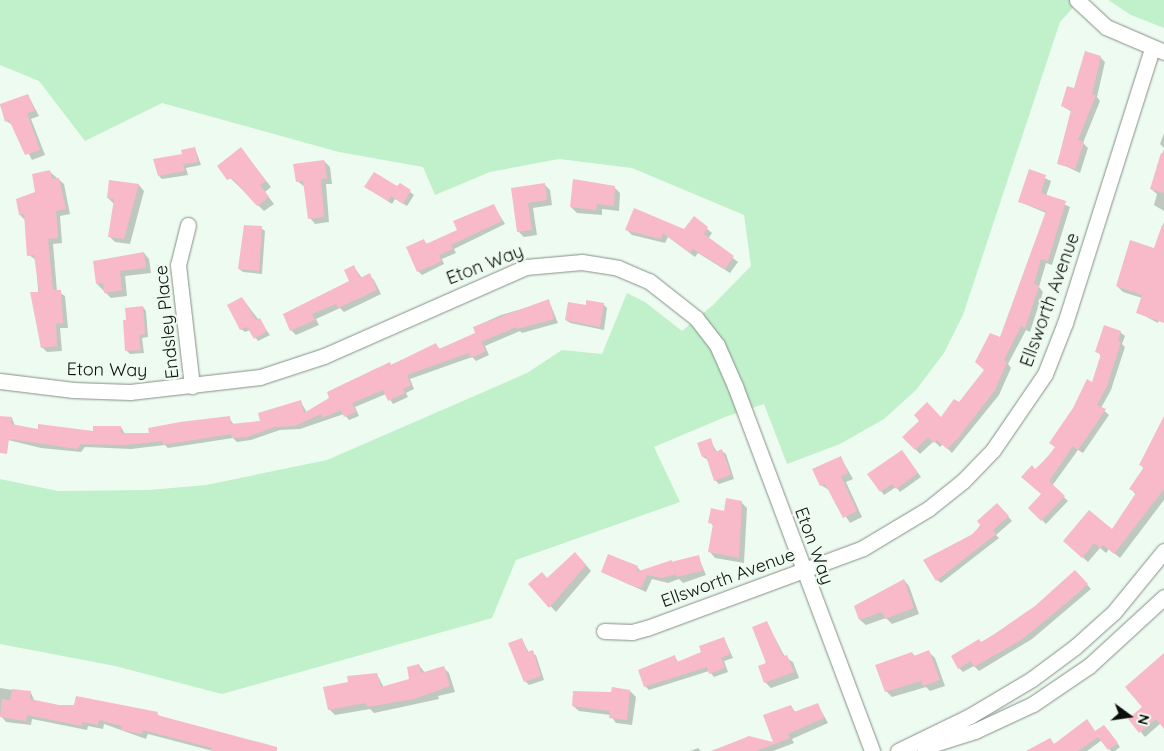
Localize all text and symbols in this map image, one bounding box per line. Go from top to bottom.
street label: Ellsworth Avenue [1016,230,1084,370]
street label: Eton Way [443,240,527,290]
street label: Endsley Place [150,264,184,380]
street label: Eton Way [66,358,148,382]
street label: Eton Way [790,504,838,588]
street label: Ellsworth Avenue [658,544,798,612]
north arrow [1104,691,1154,741]
text: N [1134,712,1154,727]

